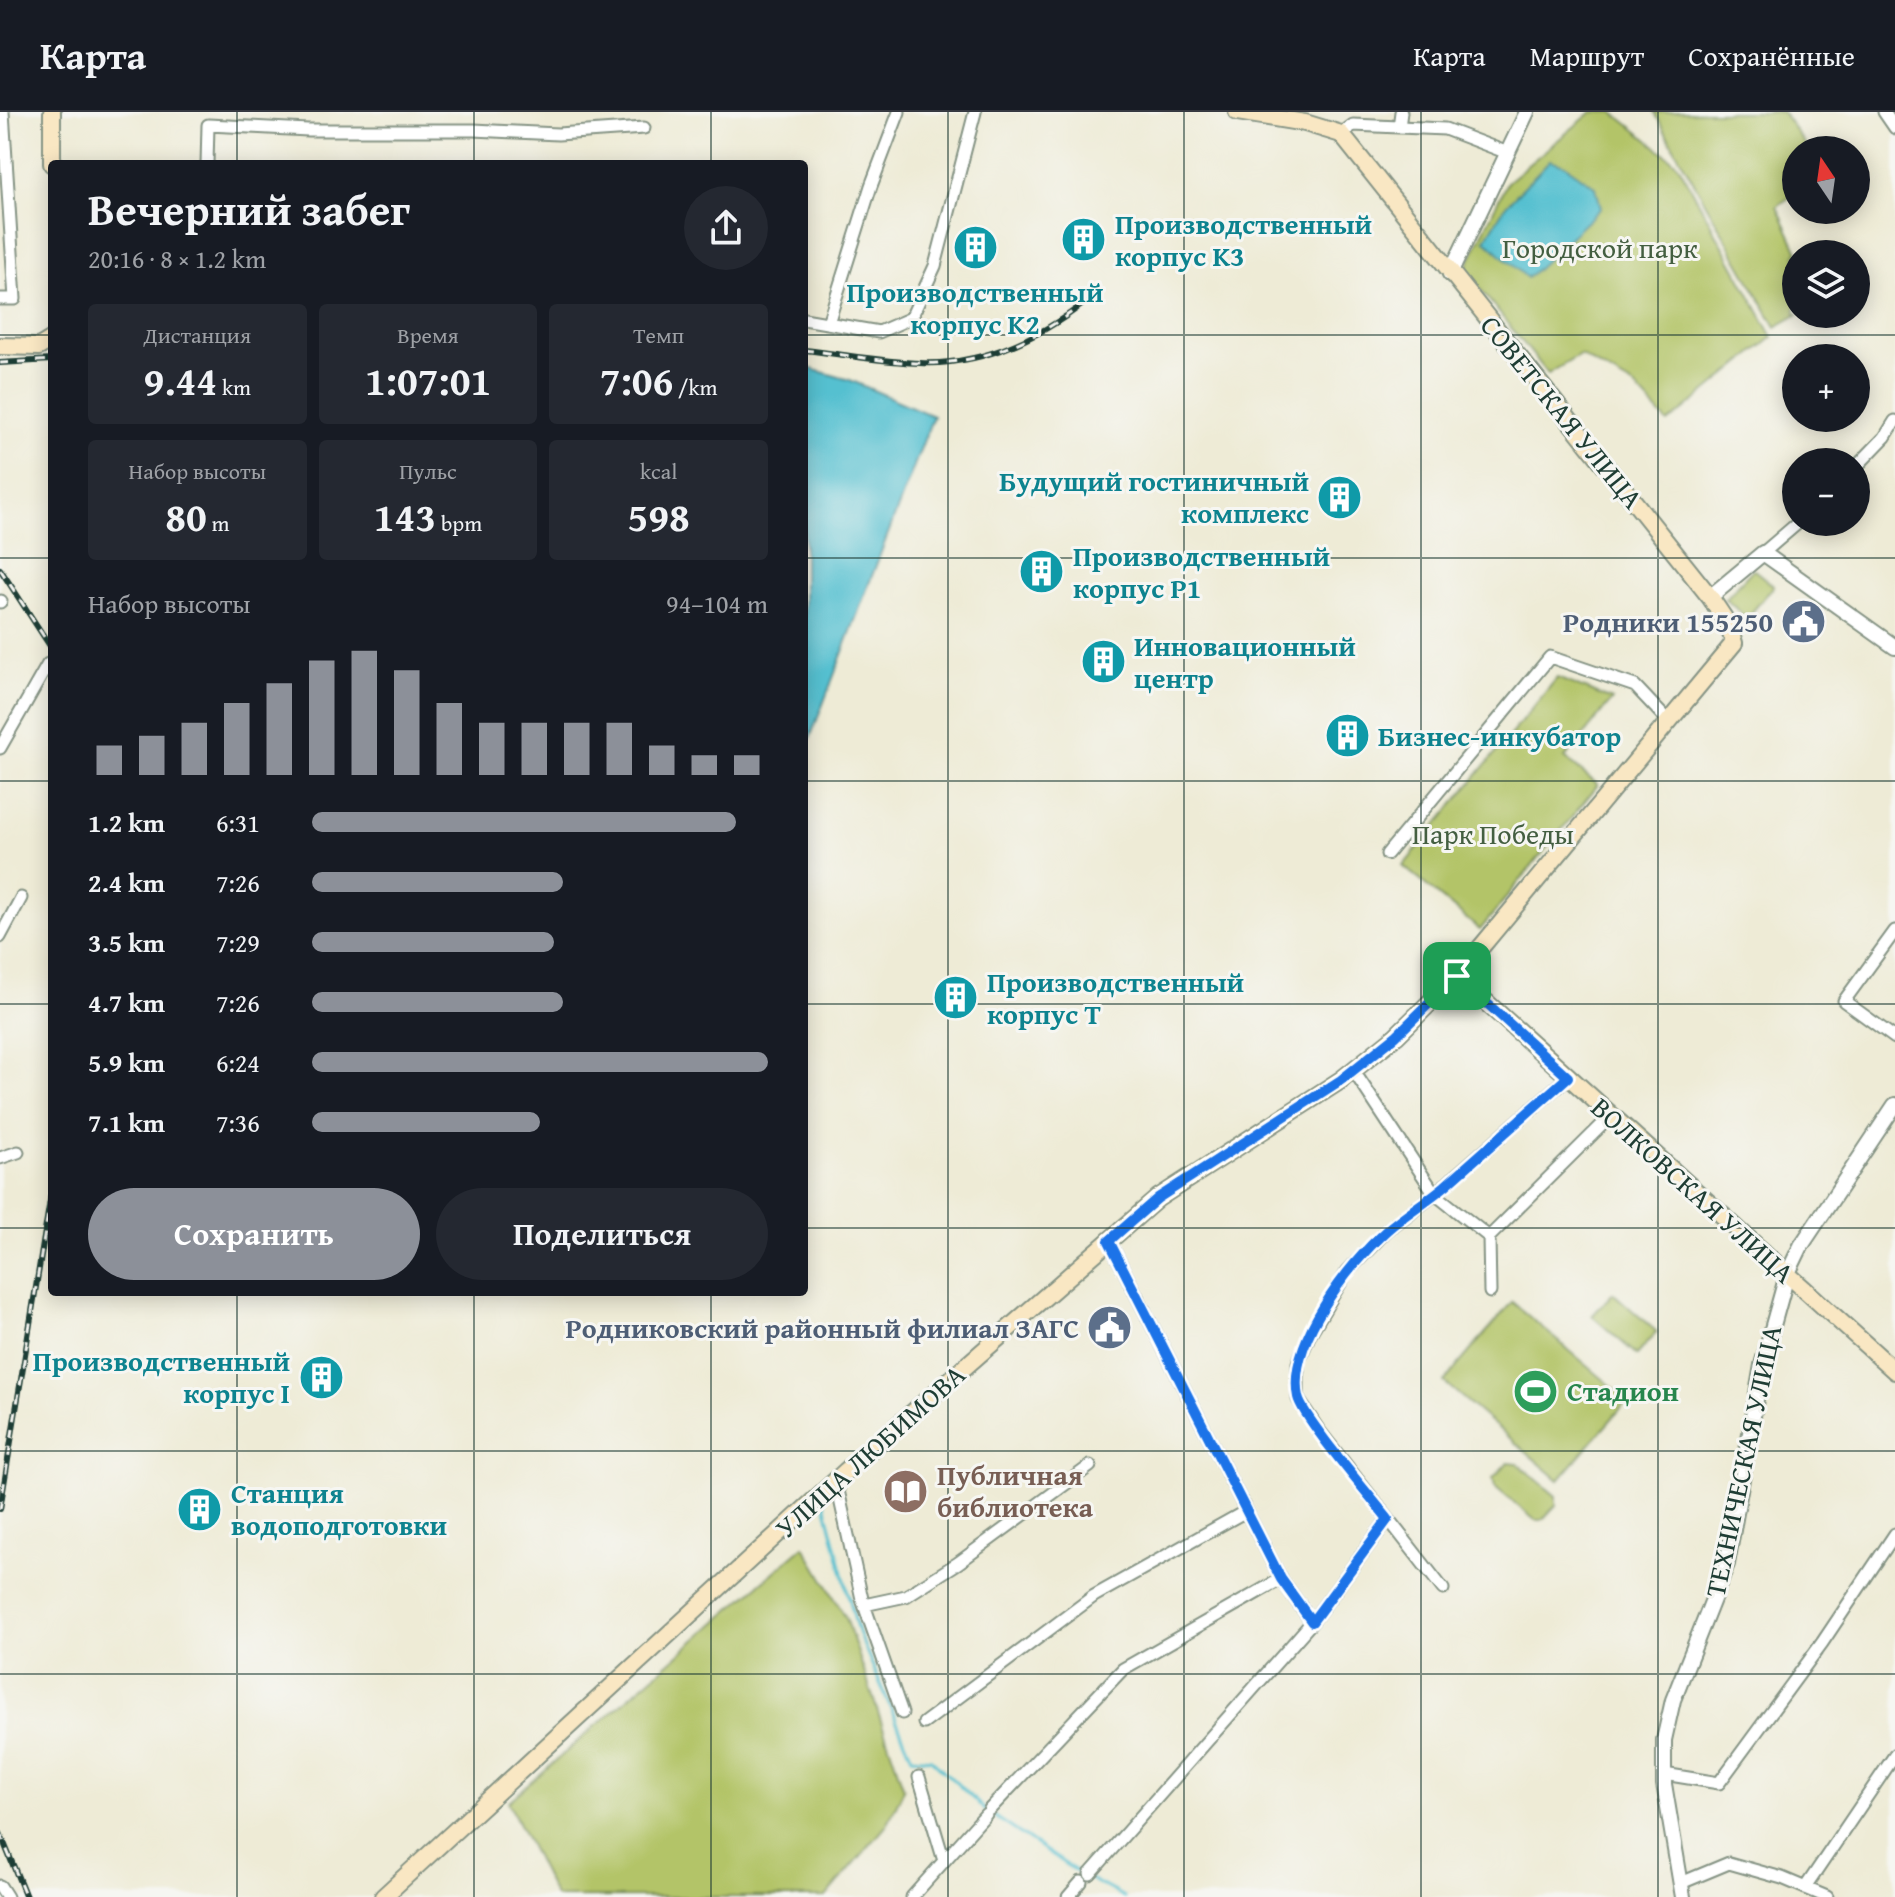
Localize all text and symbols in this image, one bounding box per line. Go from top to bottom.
text: Карта [40,27,146,83]
text: Карта [1413,35,1486,76]
text: Маршрут [1530,35,1644,76]
text: Сохранённые [1688,35,1855,76]
north arrow [1782,136,1870,224]
map controls [1782,136,1870,536]
text: Вечерний забег [88,177,410,241]
button: share [684,186,768,270]
place label: Производственный корпус K3 [1115,203,1372,276]
building icon: Производственный корпус K3 [1060,216,1108,264]
building icon: Производственный корпус K2 [951,224,999,272]
park label: Городской парк [1502,227,1698,268]
text: 20:16 · 8 × 1.2 km [88,239,266,278]
button: layers [1782,240,1870,328]
place label: Производственный корпус K2 [846,271,1104,344]
street label: СОВЕТСКАЯ УЛИЦА [1471,306,1653,517]
text: Дистанция [144,319,251,351]
text: Время [397,319,459,351]
text: Темп [633,319,684,351]
button: + [1782,344,1870,432]
text: 9.44 [144,351,217,410]
text: 1:07:01 [365,351,491,410]
text: 7:06 [600,351,673,410]
text: km [217,371,251,403]
text: /km [673,371,718,403]
button: − [1782,448,1870,536]
text: Набор высоты [129,455,266,487]
text: Пульс [399,455,457,487]
text: kcal [640,455,677,487]
place label: Будущий гостиничный комплекс [999,460,1309,533]
building icon: Будущий гостиничный комплекс [1316,473,1364,521]
text: 80 [165,487,207,546]
text: 143 [374,487,436,546]
text: 598 [628,487,690,546]
text: m [207,507,229,539]
text: bpm [436,507,482,539]
place label: Производственный корпус P1 [1073,535,1330,608]
building icon: Производственный корпус P1 [1018,548,1066,596]
text: Набор высоты [88,584,250,623]
text: 94–104 m [666,584,768,623]
public building icon: Родники 155250 [1780,598,1828,646]
place label: Родники 155250 [1563,601,1773,642]
place label: Инновационный центр [1134,625,1356,698]
building icon: Инновационный центр [1079,638,1127,686]
building icon: Бизнес-инкубатор [1323,712,1371,760]
place label: Бизнес-инкубатор [1378,715,1621,756]
text: 1.2 km [88,803,165,842]
text: 6:31 [216,803,260,842]
park label: Парк Победы [1412,813,1574,854]
text: 2.4 km [88,863,165,902]
text: 7:26 [216,863,260,902]
text: 3.5 km [88,923,165,962]
text: 7:29 [216,923,260,962]
pin [1423,942,1491,1010]
icon: arrive [1435,954,1479,998]
place label: Производственный корпус T [987,961,1244,1034]
building icon: Производственный корпус T [932,974,980,1022]
text: 4.7 km [88,983,165,1022]
text: 7:26 [216,983,260,1022]
text: 5.9 km [88,1043,165,1082]
text: 6:24 [216,1043,260,1082]
street label: ВОЛКОВСКАЯ УЛИЦА [1582,1087,1804,1292]
text: 7.1 km [88,1103,165,1142]
text: 7:36 [216,1103,260,1142]
button: Сохранить [88,1188,420,1280]
button: Поделиться [436,1188,768,1280]
public building icon: Родниковский районный филиал ЗАГС [1086,1304,1134,1352]
place label: Родниковский районный филиал ЗАГС [565,1307,1079,1348]
street label: ТЕХНИЧЕСКАЯ УЛИЦА [1694,1321,1791,1600]
place label: Производственный корпус I [33,1340,290,1413]
building icon: Производственный корпус I [297,1353,345,1401]
street label: УЛИЦА ЛЮБИМОВА [766,1354,974,1547]
sports icon: Стадион [1512,1367,1560,1415]
place label: Стадион [1567,1370,1679,1411]
place label: Публичная библиотека [937,1454,1094,1527]
library icon: Публичная библиотека [882,1467,930,1515]
place label: Станция водоподготовки [231,1472,447,1545]
building icon: Станция водоподготовки [176,1485,224,1533]

